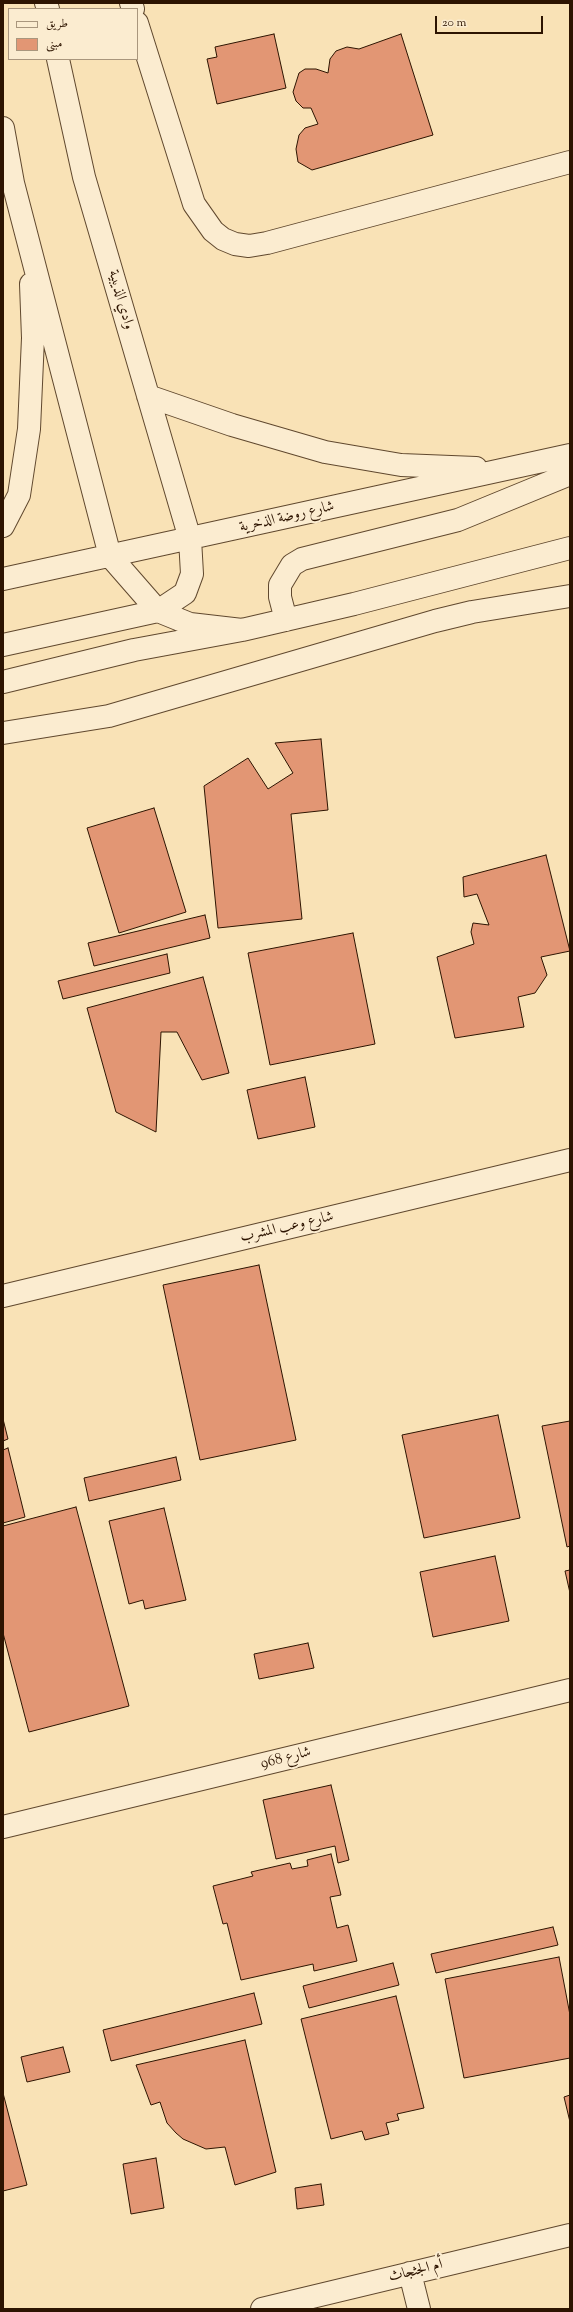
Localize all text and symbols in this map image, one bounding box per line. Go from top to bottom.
legend [8,8,138,60]
scale bar [437,8,545,34]
text: 20 m [442,14,466,32]
text: طريق [46,15,68,33]
text: مبنى [46,35,62,53]
street label: وادي الذيبية [103,268,137,332]
street label: شارع روضة الذخرية [238,498,336,538]
street label: شارع وعب المشرب [239,1209,335,1247]
street label: شارع 968 [259,1744,313,1774]
street label: أم الجثجاث [387,2257,445,2287]

